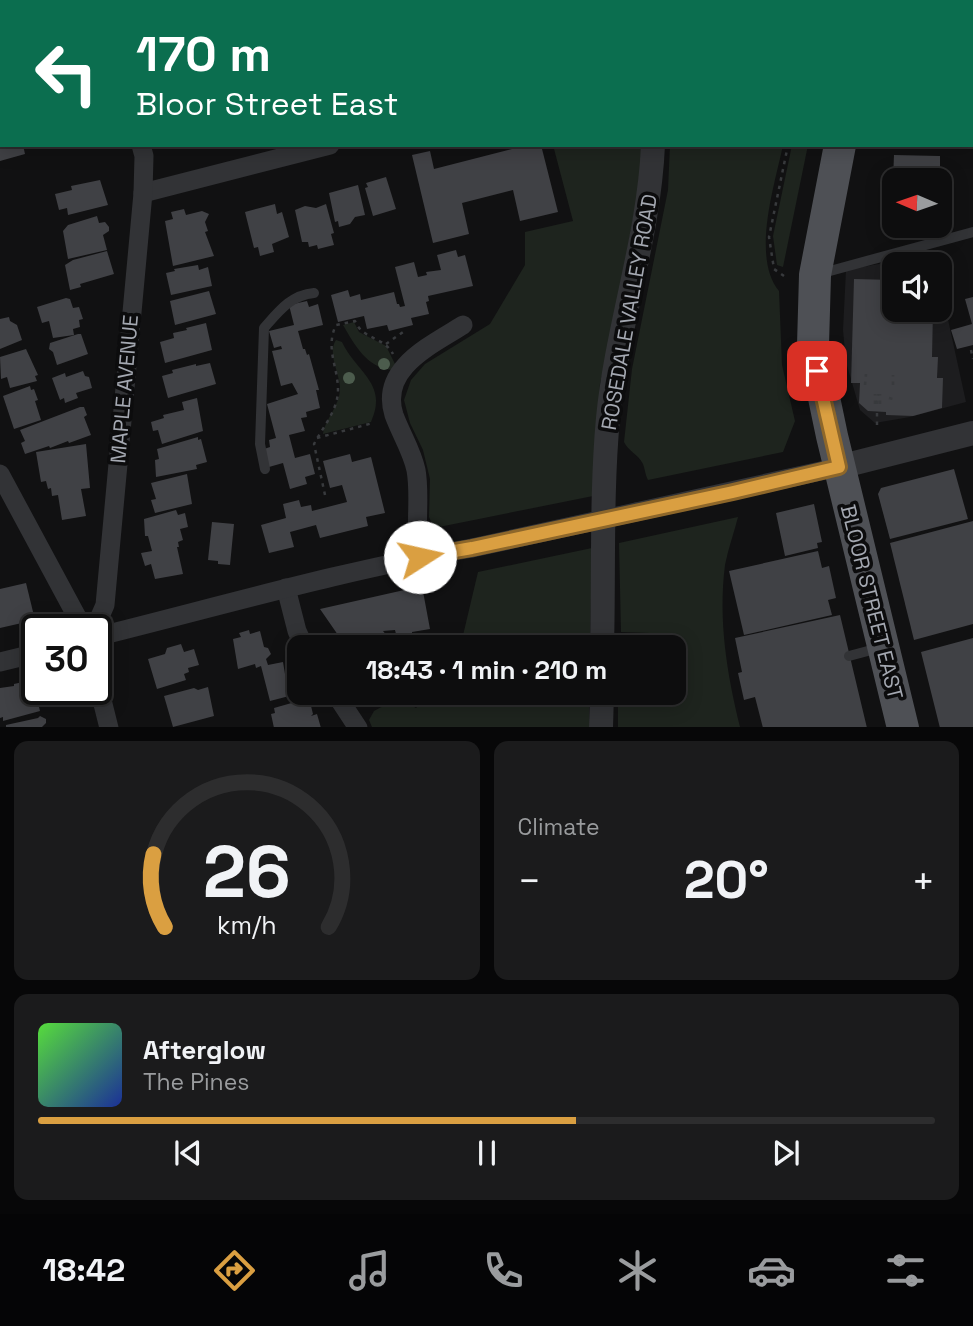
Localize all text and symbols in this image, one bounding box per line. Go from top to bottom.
text: 170 m [136,23,271,85]
icon: left [21,28,112,119]
text: Bloor Street East [136,84,398,124]
north arrow [882,168,952,238]
map controls [882,168,952,322]
street label: ROSEDALE VALLEY ROAD [595,192,663,432]
button: sound [882,252,952,322]
street label: MAPLE AVENUE [104,314,144,464]
pin [787,341,847,401]
icon: arrive [798,352,836,390]
street label: BLOOR STREET EAST [835,502,909,702]
position arrow [383,520,457,594]
speed limit sign: 30 [21,614,112,705]
text: 18:43 · 1 min · 210 m [366,653,607,687]
text: Climate [518,812,600,842]
text: 26 [203,825,291,918]
text: 20° [684,847,769,913]
text: − [518,857,541,905]
text: + [911,857,935,905]
text: km/h [217,908,277,940]
text: Afterglow [143,1033,266,1067]
text: The Pines [143,1067,249,1097]
icon: previous [169,1134,207,1172]
icon: pause [468,1134,506,1172]
icon: next [767,1134,805,1172]
icon: directions [210,1246,259,1295]
icon: music [345,1246,394,1295]
icon: phone [479,1246,528,1295]
icon: climate [613,1246,662,1295]
icon: car [747,1246,796,1295]
icon: filters [881,1246,930,1295]
text: 18:42 [43,1250,125,1290]

